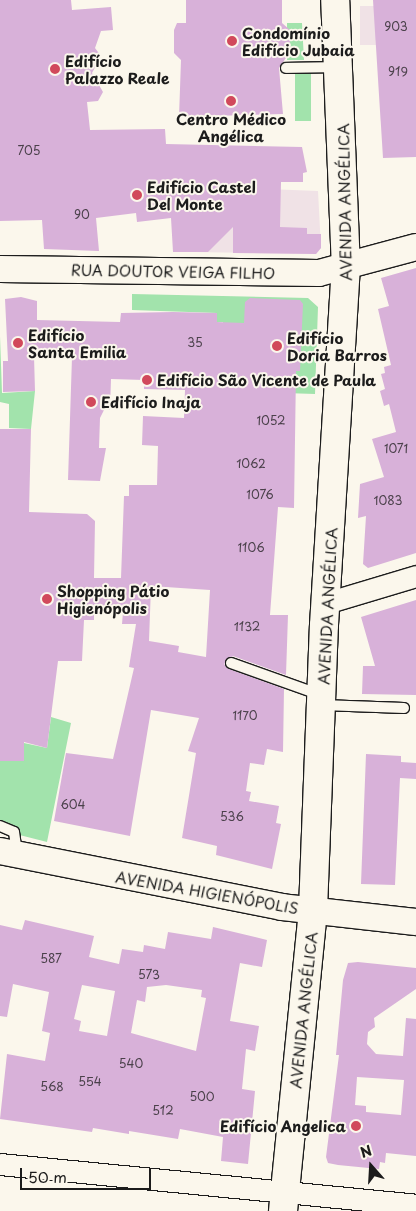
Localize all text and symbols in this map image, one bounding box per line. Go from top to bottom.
house number: 903 [384,20,408,34]
place label: Condomínio Edifício Jubaia [242,23,355,58]
marker: Condomínio Edifício Jubaia [226,35,238,47]
place label: Edifício Palazzo Reale [65,51,171,86]
marker: Edifício Palazzo Reale [49,63,61,75]
house number: 919 [388,65,408,79]
marker: Centro Médico Angélica [225,95,237,107]
place label: Centro Médico Angélica [176,109,286,144]
street label: AVENIDA ANGÉLICA [334,124,354,280]
house number: 705 [18,144,40,158]
place label: Edifício Castel Del Monte [147,177,256,212]
marker: Edifício Castel Del Monte [131,189,143,201]
house number: 90 [74,208,90,222]
street label: RUA DOUTOR VEIGA FILHO [69,260,277,282]
place label: Edifício Santa Emilia [28,325,126,360]
place label: Edifício Doria Barros [287,328,387,363]
house number: 35 [187,336,203,350]
marker: Edifício Santa Emilia [12,337,24,349]
marker: Edifício Doria Barros [271,340,283,352]
place label: Edifício São Vicente de Paula [157,371,377,389]
marker: Edifício São Vicente de Paula [141,374,153,386]
place label: Edifício Inaja [101,393,201,411]
marker: Edifício Inaja [85,396,97,408]
house number: 1052 [256,414,286,428]
house number: 1071 [384,442,408,456]
house number: 1062 [236,457,266,471]
house number: 1076 [246,488,274,502]
house number: 1083 [374,494,402,508]
street label: AVENIDA ANGÉLICA [314,528,340,684]
house number: 1106 [237,541,265,555]
place label: Shopping Pátio Higienópolis [57,581,170,616]
marker: Shopping Pátio Higienópolis [41,593,53,605]
house number: 1132 [234,620,260,634]
house number: 1170 [232,709,258,723]
house number: 604 [60,798,86,812]
house number: 536 [220,810,244,824]
street label: AVENIDA HIGIENÓPOLIS [114,867,300,917]
street label: AVENIDA ANGÉLICA [286,932,320,1088]
house number: 587 [40,952,62,966]
house number: 573 [138,968,160,982]
house number: 540 [119,1057,143,1071]
house number: 554 [78,1075,102,1089]
house number: 568 [40,1080,64,1094]
house number: 500 [189,1090,215,1104]
house number: 512 [152,1104,174,1118]
place label: Edifício Angelica [219,1117,346,1135]
marker: Edifício Angelica [350,1120,362,1132]
text: N [357,1140,375,1163]
north arrow [346,1141,396,1191]
scale bar [22,1158,154,1190]
text: 50 m [28,1165,67,1188]

